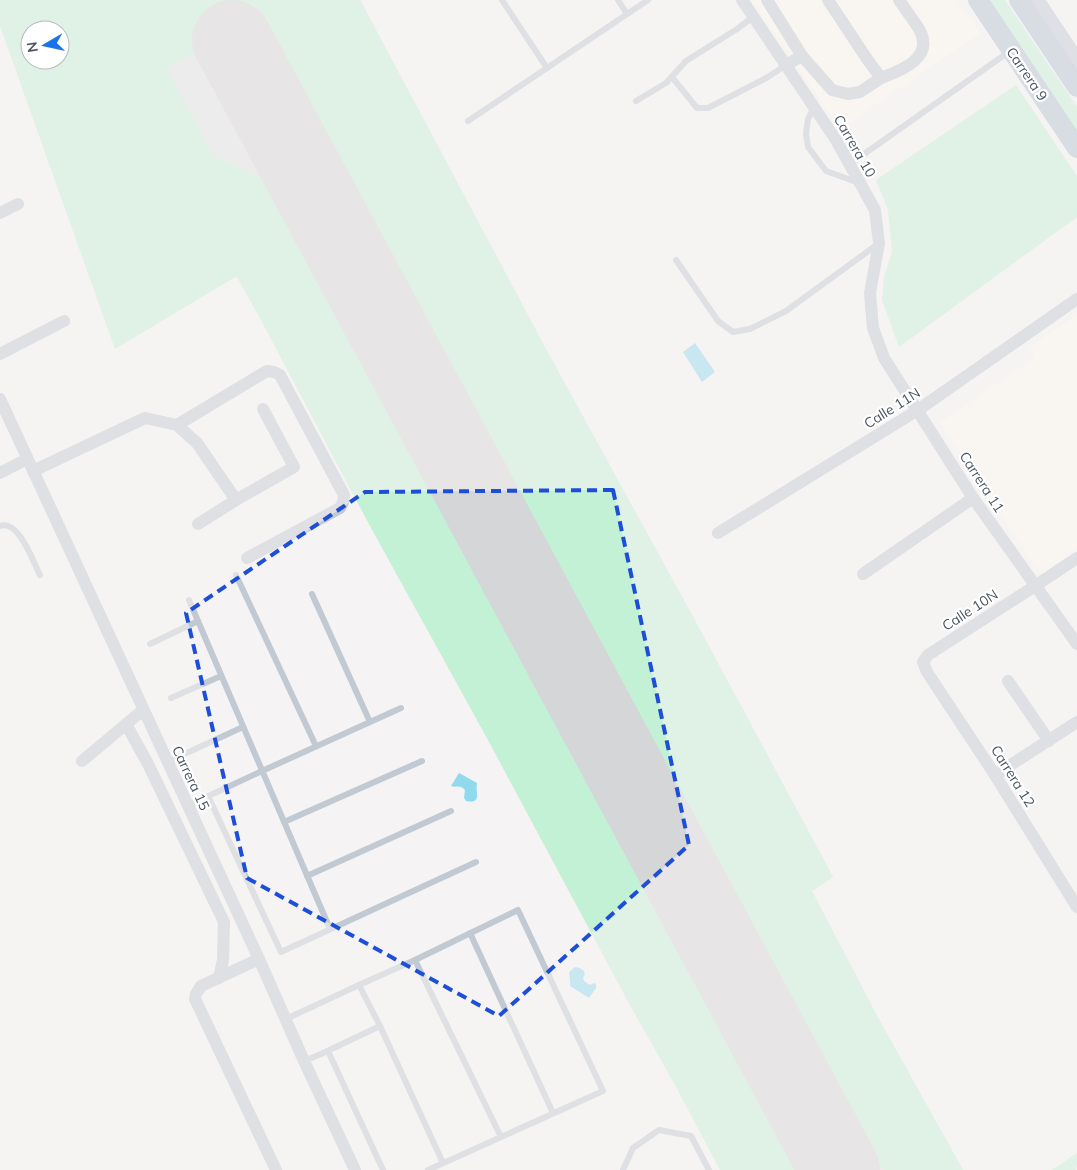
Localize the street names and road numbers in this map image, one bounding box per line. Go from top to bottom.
street label: Carrera 9 [1003,44,1051,104]
street label: Carrera 10 [830,111,880,181]
street label: Calle 11N [861,384,923,432]
street label: Carrera 11 [956,448,1008,516]
street label: Calle 10N [939,585,1001,635]
street label: Carrera 12 [987,742,1039,810]
street label: Carrera 15 [168,743,214,813]

